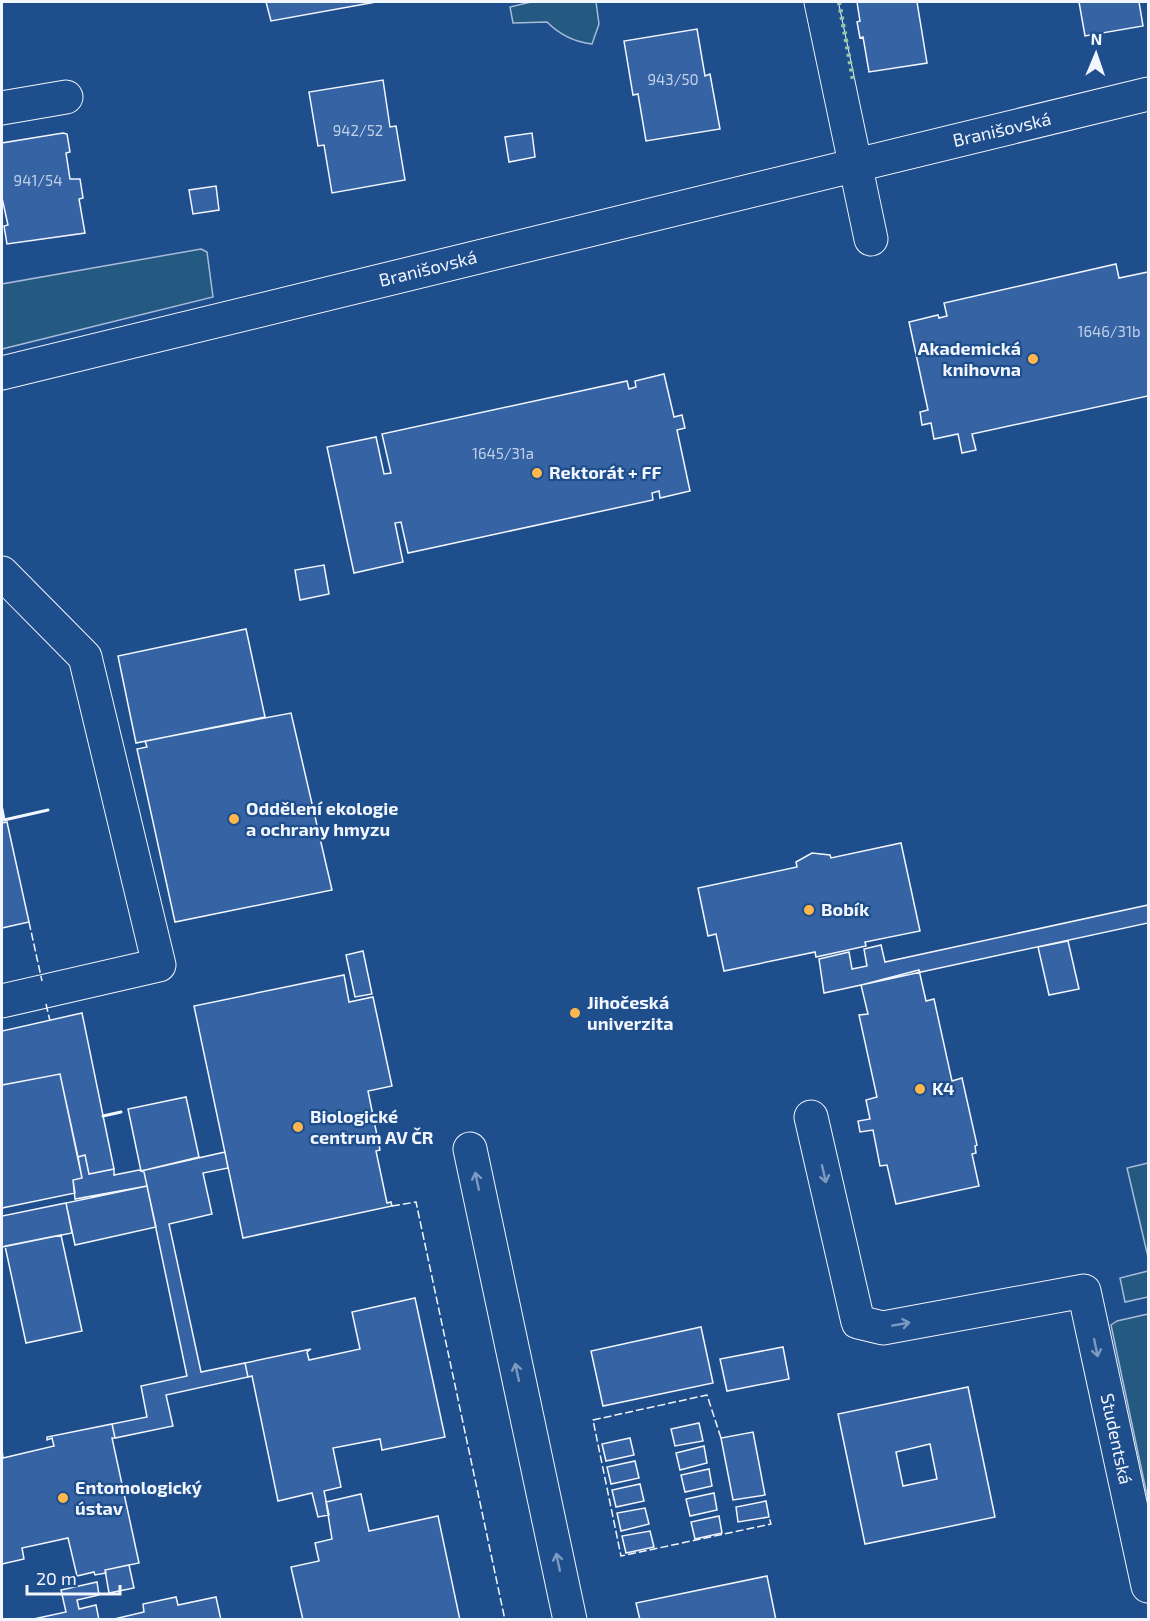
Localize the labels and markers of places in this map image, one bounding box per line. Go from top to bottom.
place label: Akademická knihovna [918,337,1021,380]
marker: Akademická knihovna [1026,352,1040,366]
place label: Rektorát + FF [549,461,662,483]
marker: Rektorát + FF [530,466,544,480]
place label: Oddělení ekologie a ochrany hmyzu [246,797,398,840]
marker: Oddělení ekologie a ochrany hmyzu [227,812,241,826]
place label: Bobík [821,898,869,920]
marker: Bobík [802,903,816,917]
place label: Jihočeská univerzita [587,991,673,1034]
marker: Jihočeská univerzita [568,1006,582,1020]
place label: K4 [932,1077,955,1099]
marker: K4 [913,1082,927,1096]
place label: Biologické centrum AV ČR [310,1105,434,1148]
marker: Biologické centrum AV ČR [291,1120,305,1134]
place label: Entomologický ústav [75,1476,203,1519]
marker: Entomologický ústav [56,1491,70,1505]

